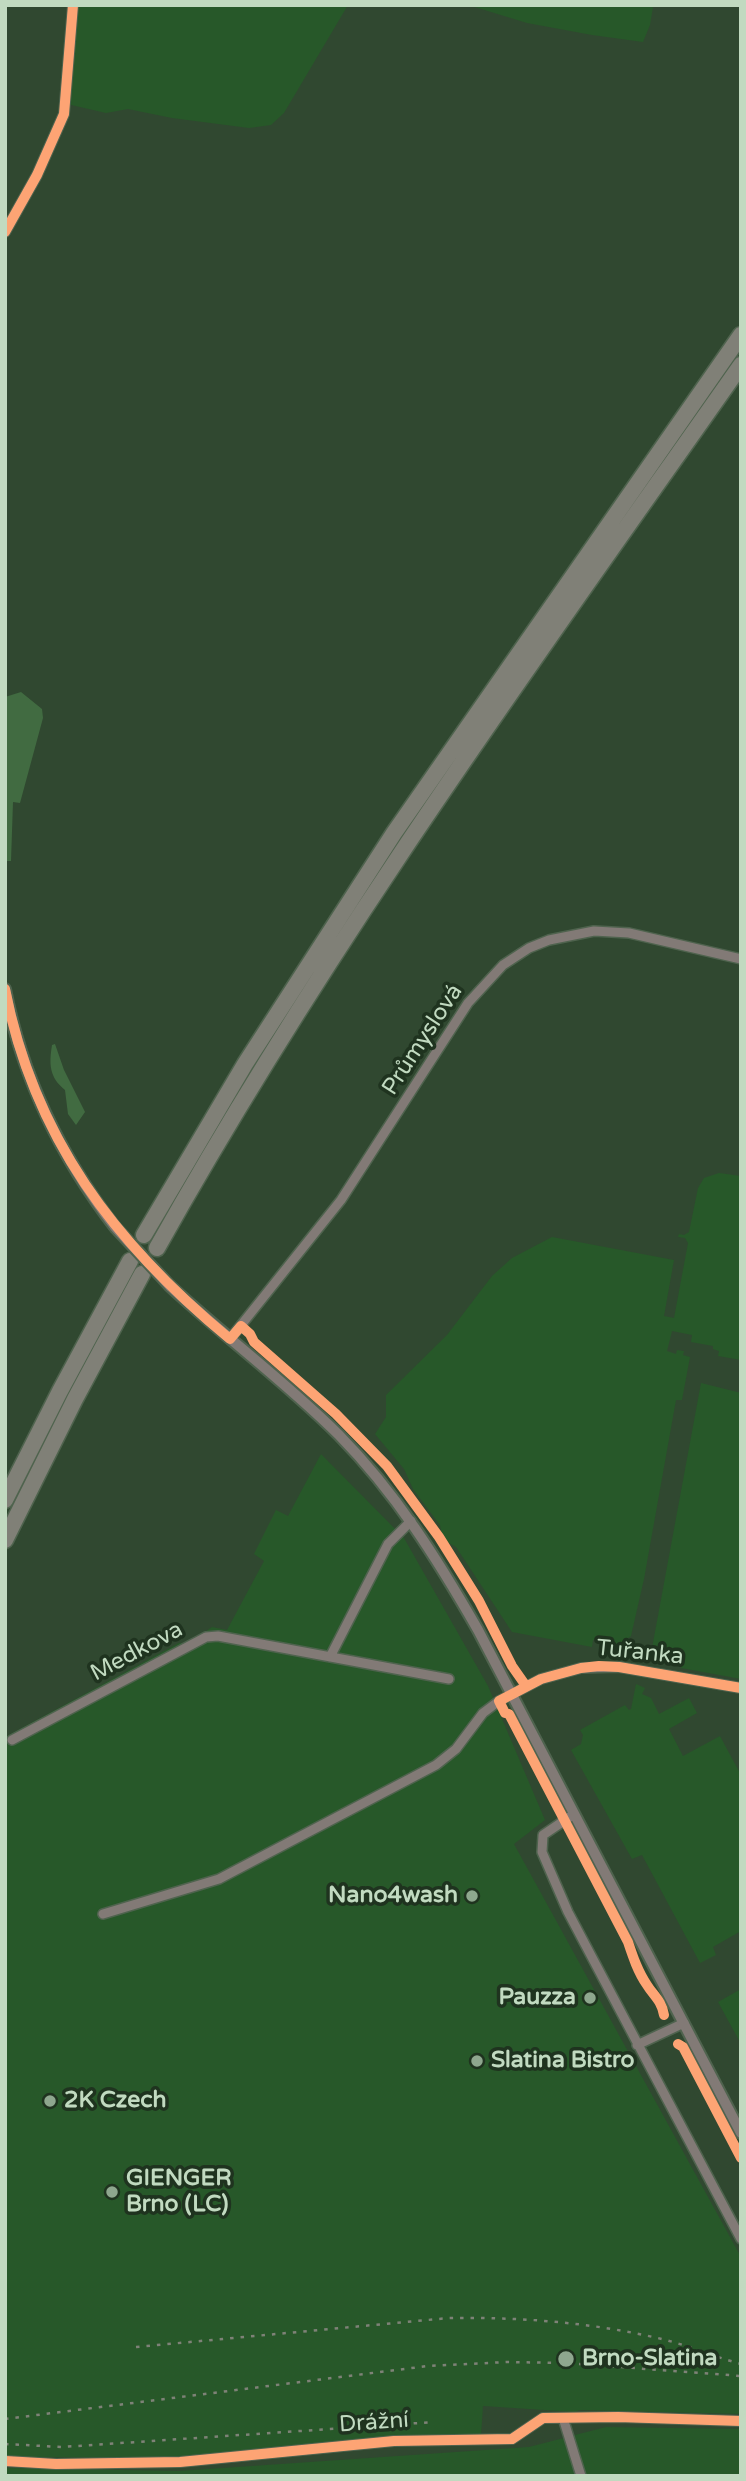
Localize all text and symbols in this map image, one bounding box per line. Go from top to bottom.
street label: Průmyslová [377,979,469,1101]
street label: Medkova [86,1616,188,1688]
street label: Tuřanka [595,1635,685,1671]
place label: Nano4wash [328,1882,458,1910]
marker: Nano4wash [464,1888,480,1904]
place label: Pauzza [498,1984,576,2012]
marker: Pauzza [582,1990,598,2006]
place label: Slatina Bistro [491,2047,634,2075]
marker: Slatina Bistro [469,2053,485,2069]
place label: 2K Czech [64,2087,167,2115]
marker: 2K Czech [42,2093,58,2109]
place label: GIENGER Brno (LC) [126,2165,232,2219]
marker: GIENGER Brno (LC) [104,2184,120,2200]
place label: Brno-Slatina [582,2345,717,2373]
marker: Brno-Slatina [556,2349,576,2369]
street label: Drážní [338,2407,410,2439]

